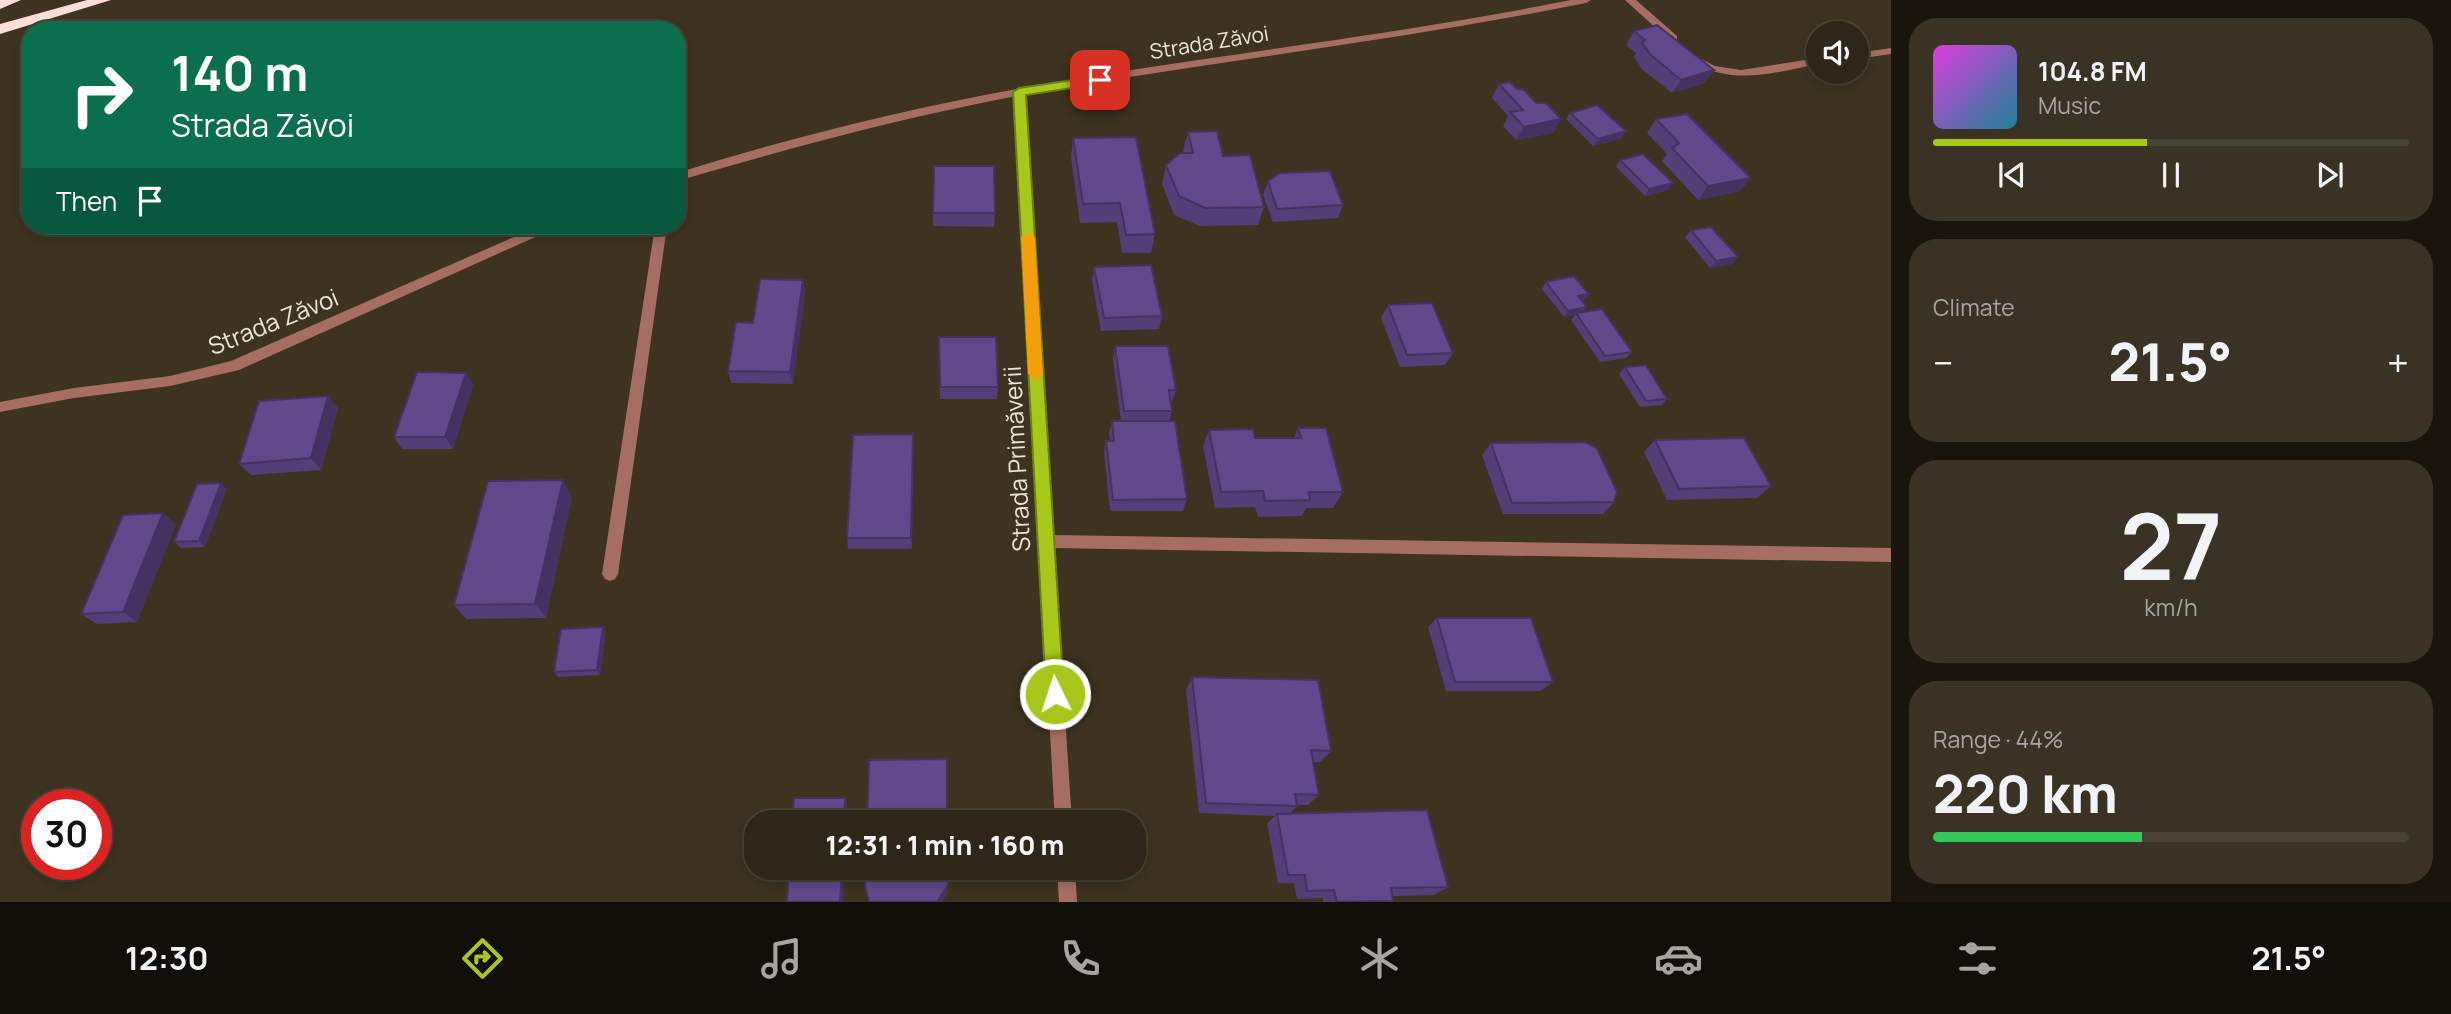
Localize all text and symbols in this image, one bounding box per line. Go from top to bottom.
street label: Strada Zăvoi [1147,19,1271,65]
map controls [1806,21,1869,84]
button: sound [1806,21,1869,84]
text: 140 m [171,39,308,106]
icon: right [56,49,147,140]
pin [1070,50,1130,110]
text: 104.8 FM [2038,53,2147,89]
icon: arrive [1081,61,1119,99]
text: Music [2038,89,2101,121]
text: Strada Zăvoi [171,103,354,147]
icon: previous [1993,156,2031,194]
icon: pause [2152,156,2190,194]
icon: next [2311,156,2349,194]
icon: arrive [131,182,169,220]
text: Then [56,183,117,219]
street label: Strada Zăvoi [203,280,343,362]
text: Climate [1933,291,2015,323]
text: 21.5° [2109,326,2232,397]
text: − [1933,336,1954,388]
text: + [2387,336,2409,388]
street label: Strada Primăverii [995,365,1037,553]
text: 27 [2120,483,2222,607]
text: km/h [2144,591,2198,623]
position arrow [1018,657,1092,731]
text: Range · 44% [1933,723,2064,755]
text: 220 km [1933,758,2118,829]
speed limit sign: 30 [21,789,112,880]
text: 12:31 · 1 min · 160 m [826,827,1064,863]
icon: directions [458,934,507,983]
icon: music [757,934,806,983]
icon: phone [1056,934,1105,983]
icon: climate [1355,934,1404,983]
icon: car [1654,934,1703,983]
icon: filters [1953,934,2002,983]
text: 12:30 [125,936,209,980]
text: 21.5° [2251,936,2326,980]

